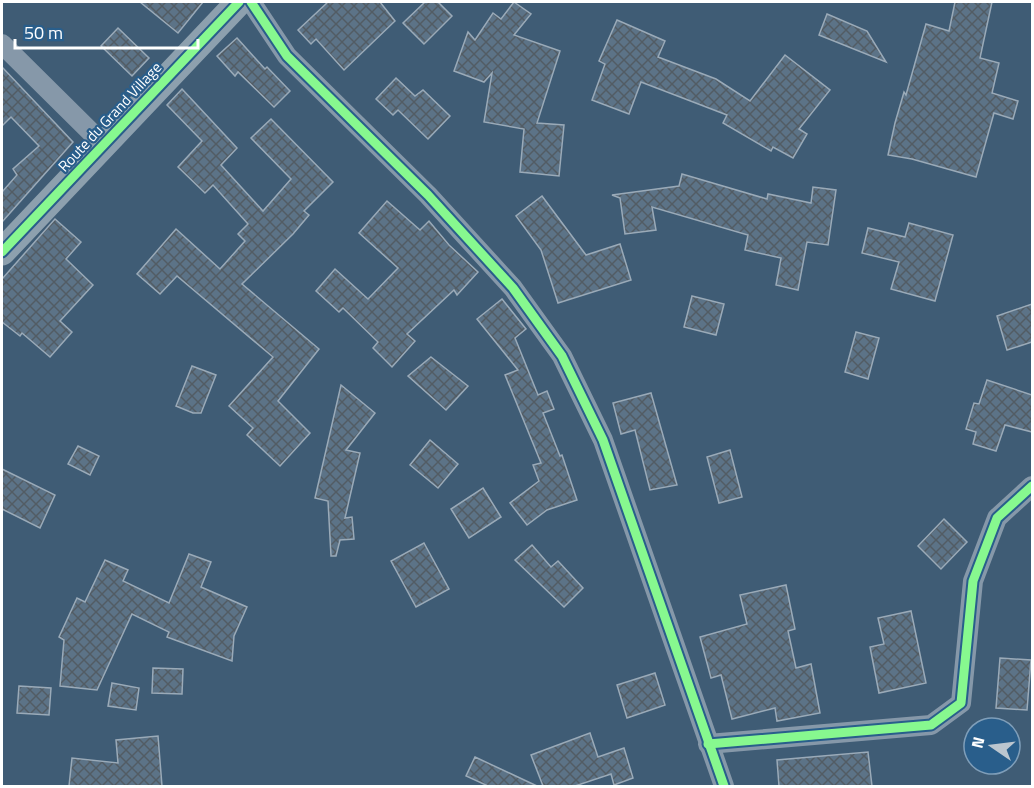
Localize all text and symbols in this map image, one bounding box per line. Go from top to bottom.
scale bar [15,12,198,50]
text: 50 m [24,19,63,46]
street label: Route du Grand Village [52,56,167,177]
north arrow [962,716,1022,776]
text: N [964,734,990,751]

